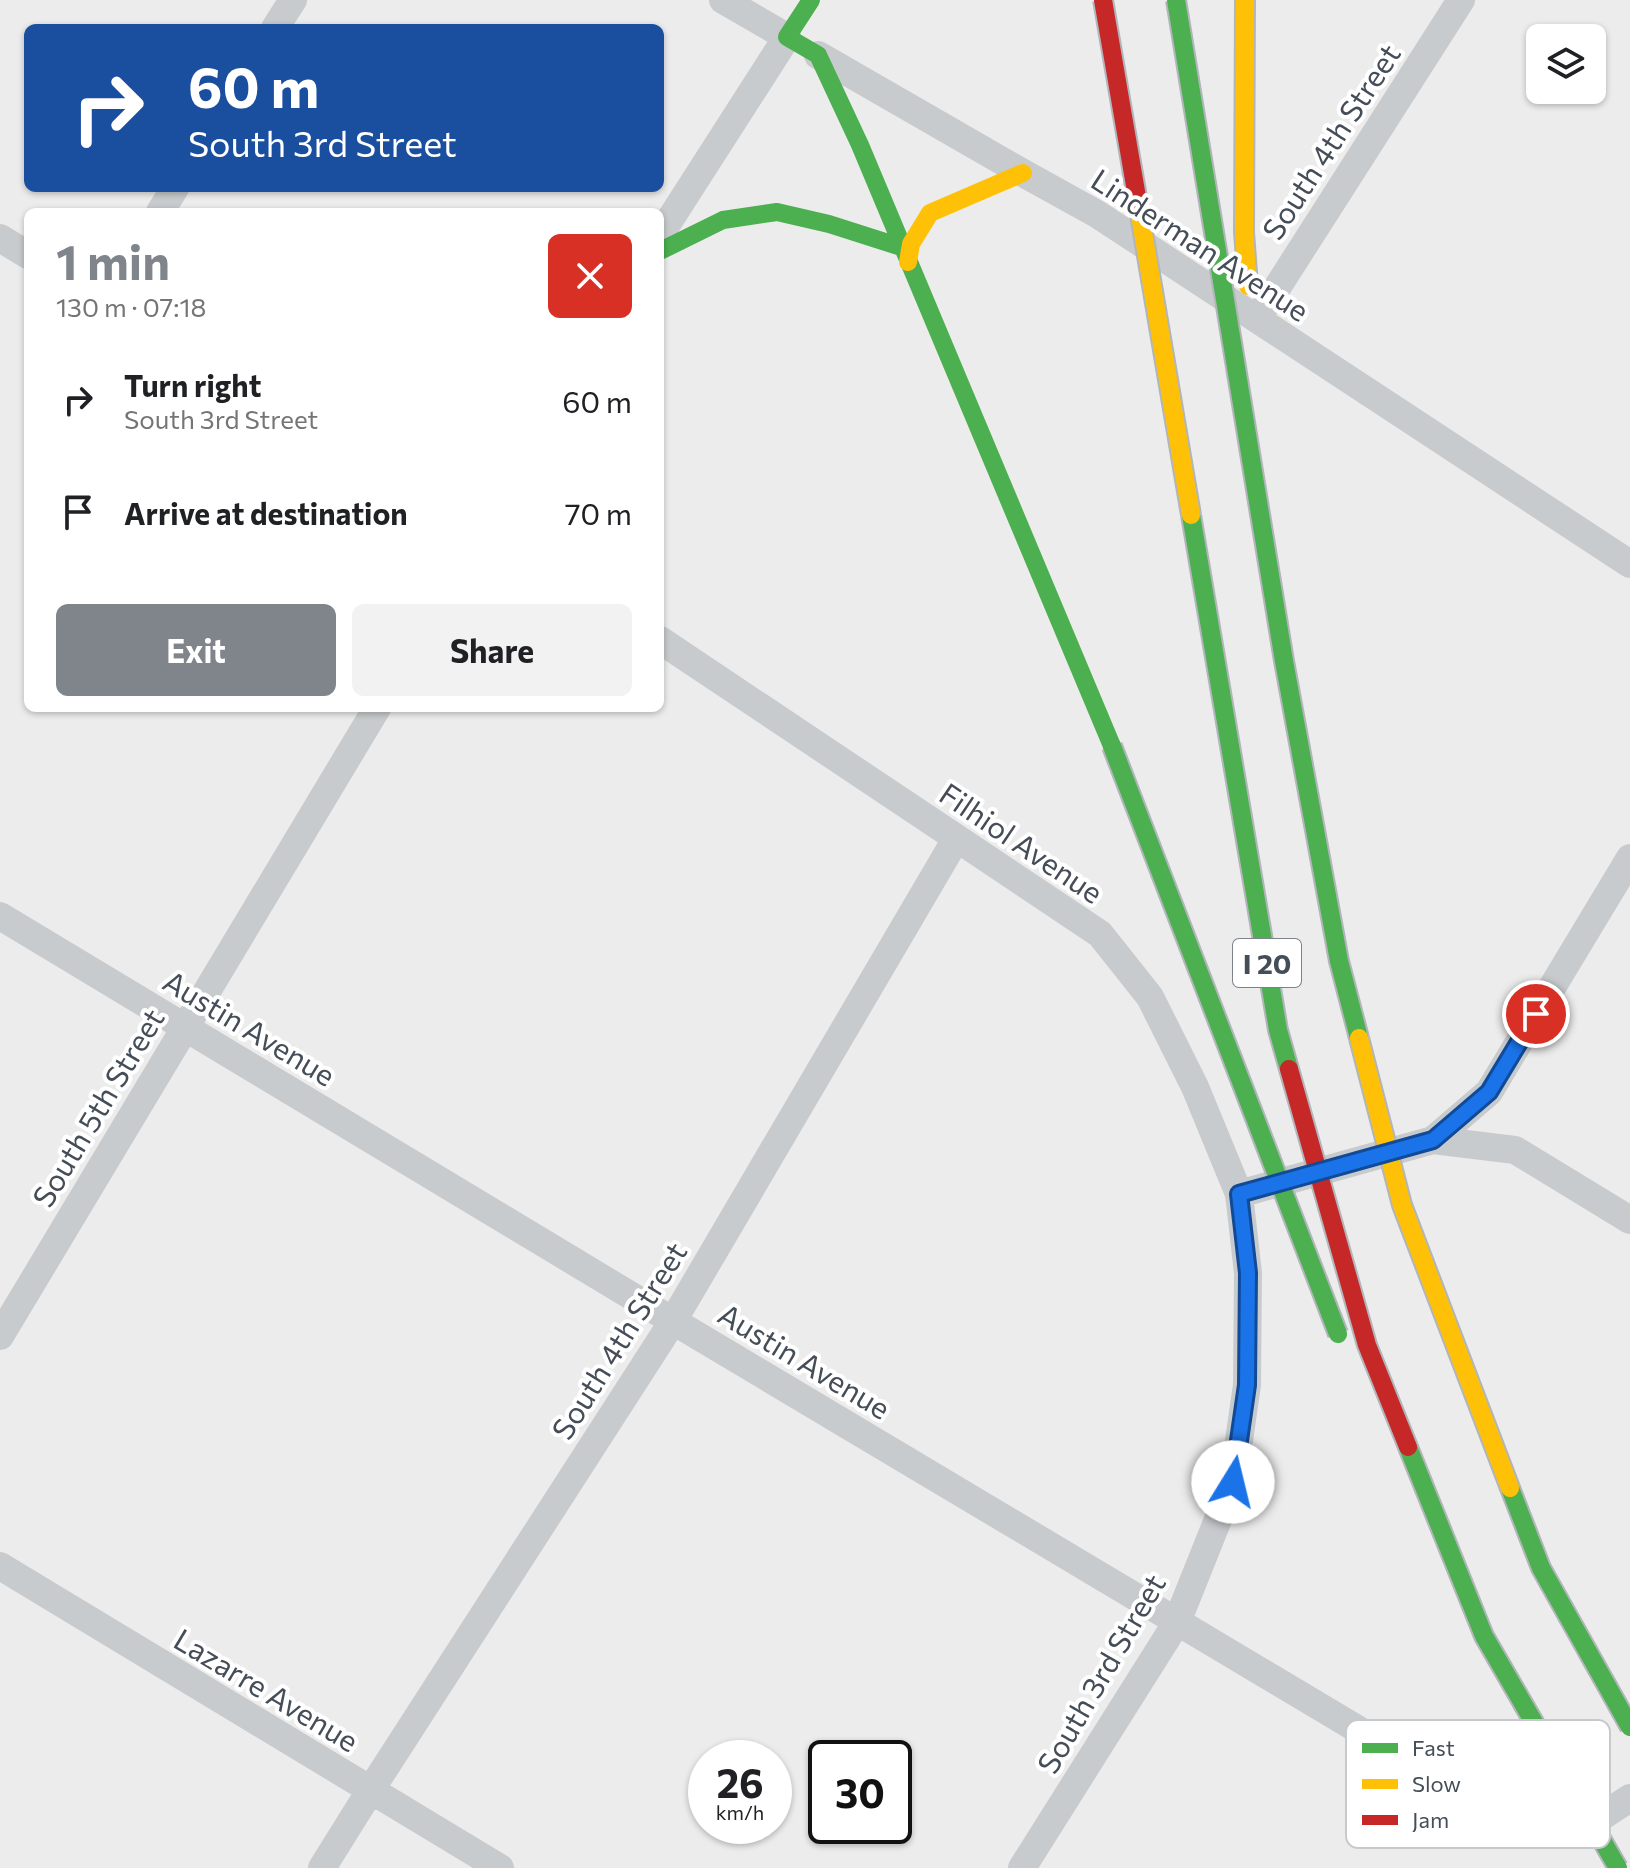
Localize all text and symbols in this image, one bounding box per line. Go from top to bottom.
map controls [1526,24,1606,104]
button: layers [1526,24,1606,104]
street label: South 4th Street [1253,36,1407,246]
text: 60 m [188,51,319,120]
icon: right [56,56,160,160]
text: South 3rd Street [188,120,457,164]
street label: Linderman Avenue [1085,160,1317,328]
text: 1 min [56,231,170,290]
button: close [548,234,632,318]
text: 130 m · 07:18 [56,291,206,322]
text: Turn right [124,366,261,403]
icon: right [56,378,100,422]
text: 60 m [562,382,632,419]
text: South 3rd Street [124,403,318,434]
icon: arrive [56,490,100,534]
text: Arrive at destination [124,494,408,531]
text: 70 m [565,494,632,531]
button: Exit [56,604,336,696]
button: Share [352,604,632,696]
street label: Filhiol Avenue [933,774,1111,910]
road number: I 20 [1233,939,1301,987]
street label: Austin Avenue [157,961,343,1093]
pin [1502,980,1570,1048]
icon: arrive [1514,992,1558,1036]
street label: South 5th Street [23,1001,171,1213]
street label: South 4th Street [543,1235,693,1445]
street label: Austin Avenue [712,1294,898,1426]
position arrow [1191,1440,1275,1524]
street label: South 3rd Street [1028,1567,1172,1779]
street label: Lazarre Avenue [168,1619,366,1759]
legend [1346,1720,1610,1848]
text: Fast [1412,1734,1455,1761]
speed limit sign: 30 [808,1740,912,1844]
text: 26 [716,1757,764,1806]
text: Slow [1412,1770,1461,1797]
text: km/h [716,1800,764,1824]
text: Jam [1412,1806,1449,1833]

